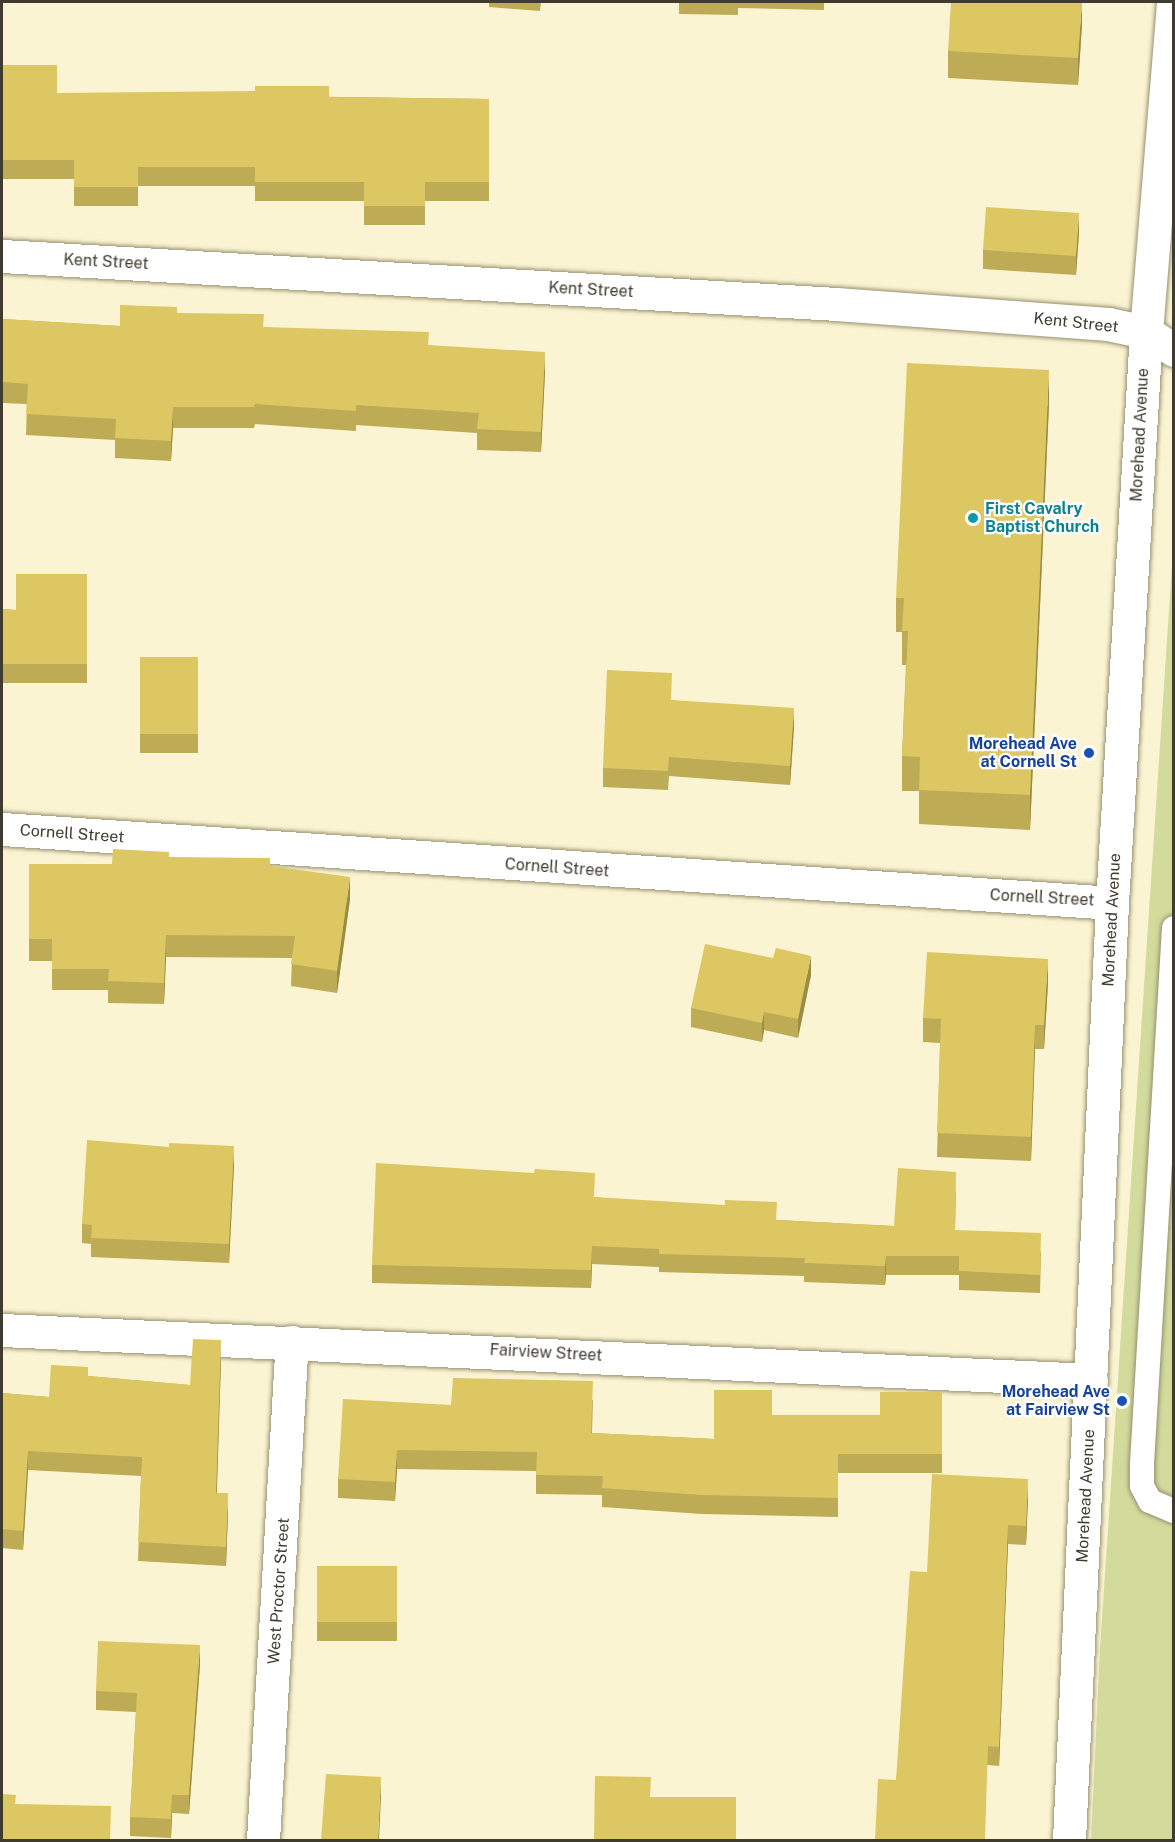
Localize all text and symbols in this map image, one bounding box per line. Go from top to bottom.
street label: Kent Street [63,250,149,274]
street label: Kent Street [548,278,634,302]
street label: Kent Street [1033,309,1119,337]
street label: Morehead Avenue [1127,368,1153,502]
place label: First Cavalry Baptist Church [985,499,1099,537]
marker: First Cavalry Baptist Church [966,511,980,525]
place label: Morehead Ave at Cornell St [969,734,1077,772]
marker: Morehead Ave at Cornell St [1082,746,1096,760]
street label: Cornell Street [19,821,125,847]
street label: Morehead Avenue [1099,853,1125,987]
street label: Cornell Street [504,855,610,881]
street label: Cornell Street [989,886,1095,910]
street label: Fairview Street [489,1340,603,1366]
place label: Morehead Ave at Fairview St [1002,1382,1110,1420]
marker: Morehead Ave at Fairview St [1115,1394,1129,1408]
street label: Morehead Avenue [1073,1429,1099,1563]
street label: West Proctor Street [264,1517,294,1665]

